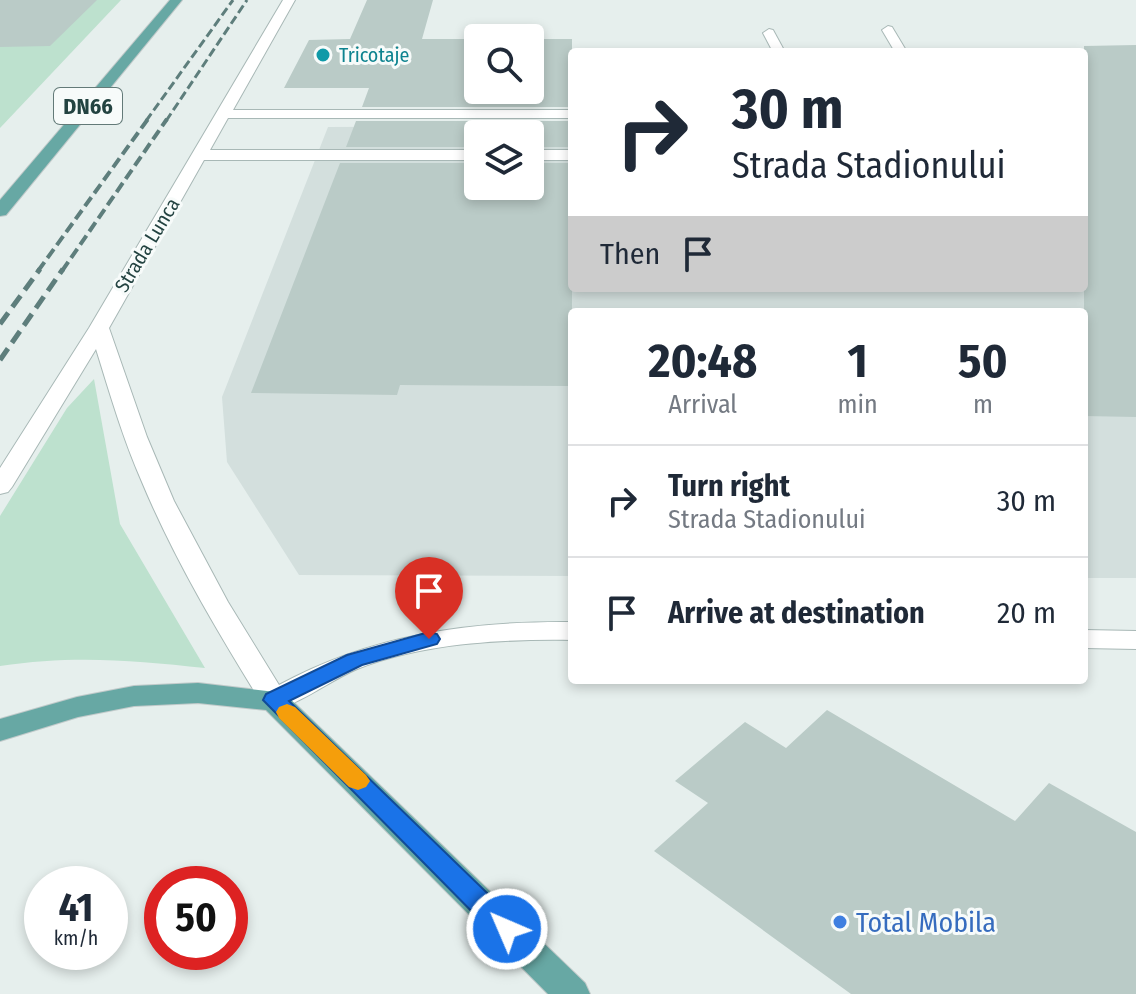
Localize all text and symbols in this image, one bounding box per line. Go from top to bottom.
map controls [464,24,544,200]
button: search [464,24,544,104]
place label: Tricotaje [339,43,409,67]
marker: Tricotaje [314,46,332,64]
text: 30 m [732,76,843,143]
icon: right [600,80,704,184]
road number: DN66 [54,88,122,124]
button: layers [464,120,544,200]
text: Strada Stadionului [732,144,1006,188]
street label: Strada Lunca [110,194,184,296]
icon: arrive [676,232,720,276]
text: Then [600,236,660,272]
text: 20:48 [648,332,757,390]
text: 1 [848,332,868,390]
text: 50 [958,332,1008,390]
text: Arrival [668,389,737,420]
text: min [838,389,878,420]
text: m [973,389,993,420]
text: Turn right [668,468,790,504]
icon: right [600,479,644,523]
text: 30 m [997,483,1056,519]
text: Strada Stadionului [668,504,866,535]
pin [395,557,463,639]
icon: arrive [407,569,451,613]
icon: arrive [600,591,644,635]
text: Arrive at destination [668,595,925,631]
text: 20 m [997,595,1056,631]
speed limit sign: 50 [144,866,248,970]
text: 41 [59,884,93,932]
position arrow [465,887,549,971]
place label: Total Mobila [856,906,996,939]
marker: Total Mobila [831,913,849,931]
text: km/h [54,926,98,950]

